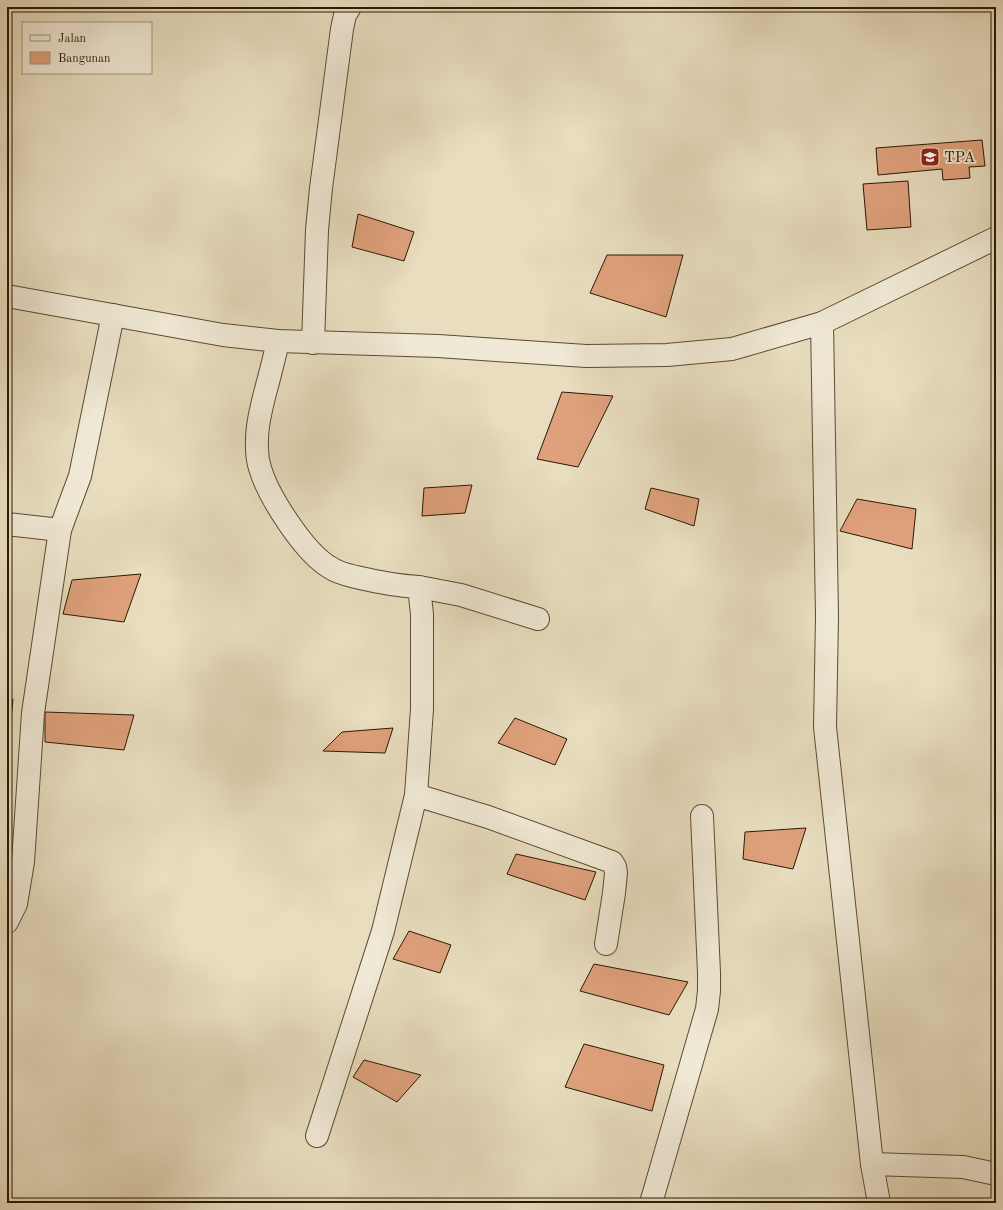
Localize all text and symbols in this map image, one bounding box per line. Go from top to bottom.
legend [22,22,152,74]
text: Jalan [58,33,87,45]
text: Bangunan [58,53,111,65]
school or university icon: TPA [919,146,941,168]
place label: TPA [944,151,976,166]

